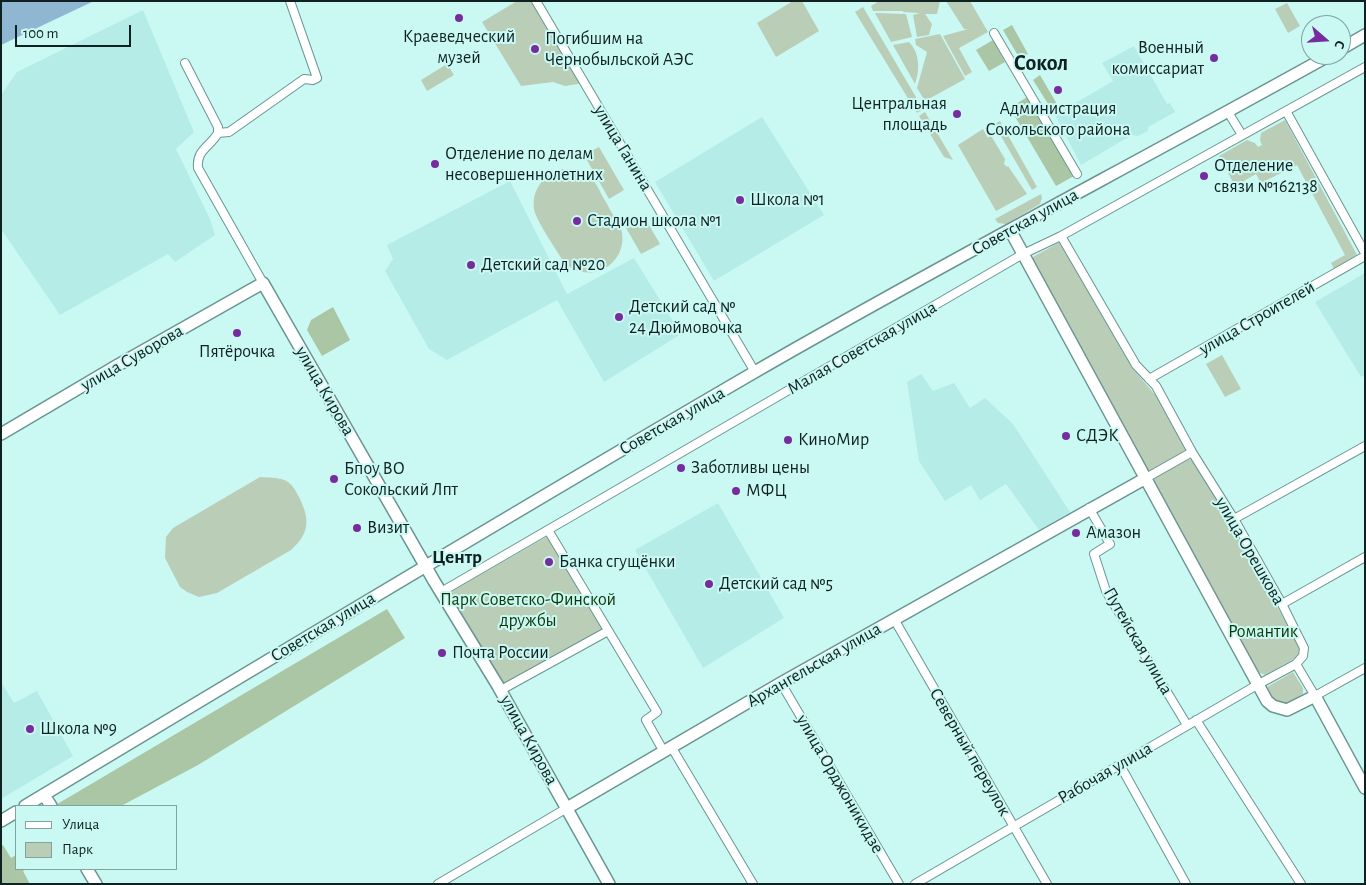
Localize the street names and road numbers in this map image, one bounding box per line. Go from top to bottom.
street label: улица Ганина [589,101,657,195]
street label: Советская улица [968,184,1082,260]
street label: улица Строителей [1195,276,1319,360]
street label: Малая Советская улица [783,296,941,400]
street label: улица Суворова [77,320,187,396]
street label: улица Кирова [291,342,359,440]
street label: Советская улица [615,382,729,460]
street label: улица Орешкова [1210,493,1290,609]
street label: Путейская улица [1099,583,1177,699]
street label: Советская улица [267,587,379,667]
street label: Архангельская улица [743,618,885,712]
street label: Северный переулок [925,684,1015,820]
street label: улица Кирова [495,691,563,789]
street label: улица Орджоникидзе [791,711,889,857]
street label: Рабочая улица [1054,737,1156,809]

